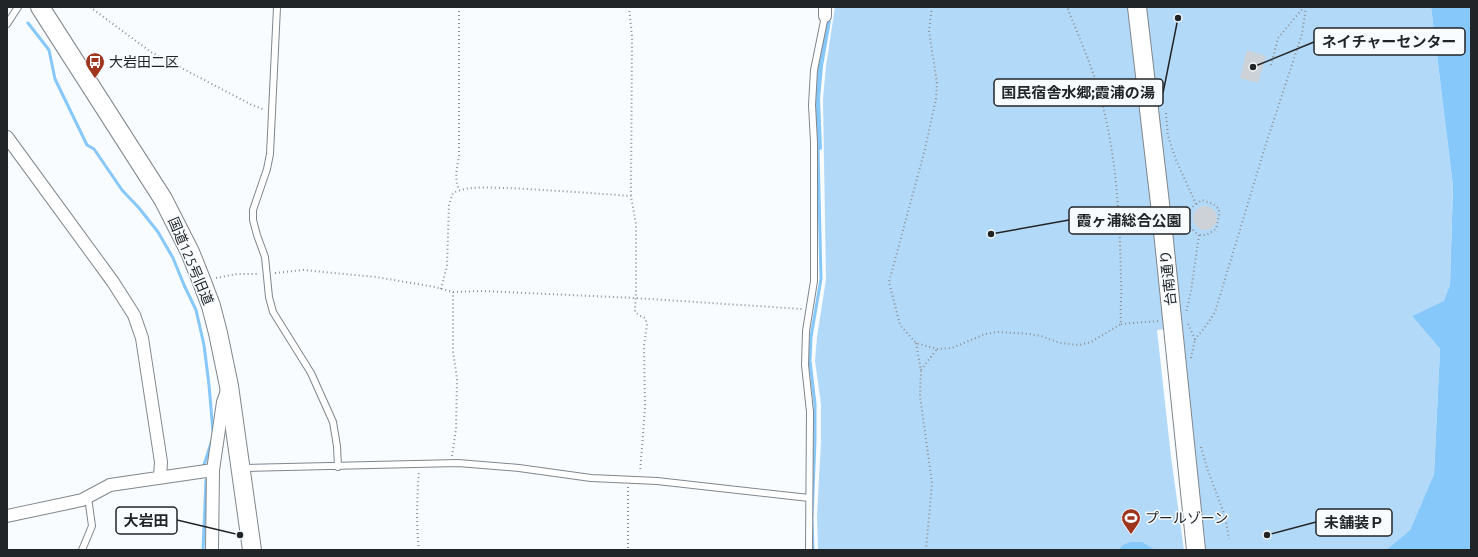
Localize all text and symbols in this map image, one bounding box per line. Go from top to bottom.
callout: ネイチャーセンター [1314,28,1465,55]
text: ネイチャーセンター [1322,33,1456,50]
bus stop icon: 大岩田二区 [84,51,106,79]
place label: 大岩田二区 [109,54,179,70]
callout: 国民宿舎水郷;霞浦の湯 [994,79,1163,106]
text: 国民宿舎水郷;霞浦の湯 [1001,84,1155,101]
callout: 霞ヶ浦総合公園 [1069,207,1190,234]
text: 霞ヶ浦総合公園 [1076,212,1182,229]
street label: 国道125号旧道 [165,215,217,307]
street label: 台南通り [1157,249,1179,307]
callout: 大岩田 [116,507,177,534]
sports icon: プールゾーン [1120,507,1142,535]
callout: 未舗装Ｐ [1316,509,1392,536]
place label: プールゾーン [1145,510,1228,526]
text: 大岩田 [123,512,169,529]
text: 未舗装Ｐ [1324,514,1384,531]

